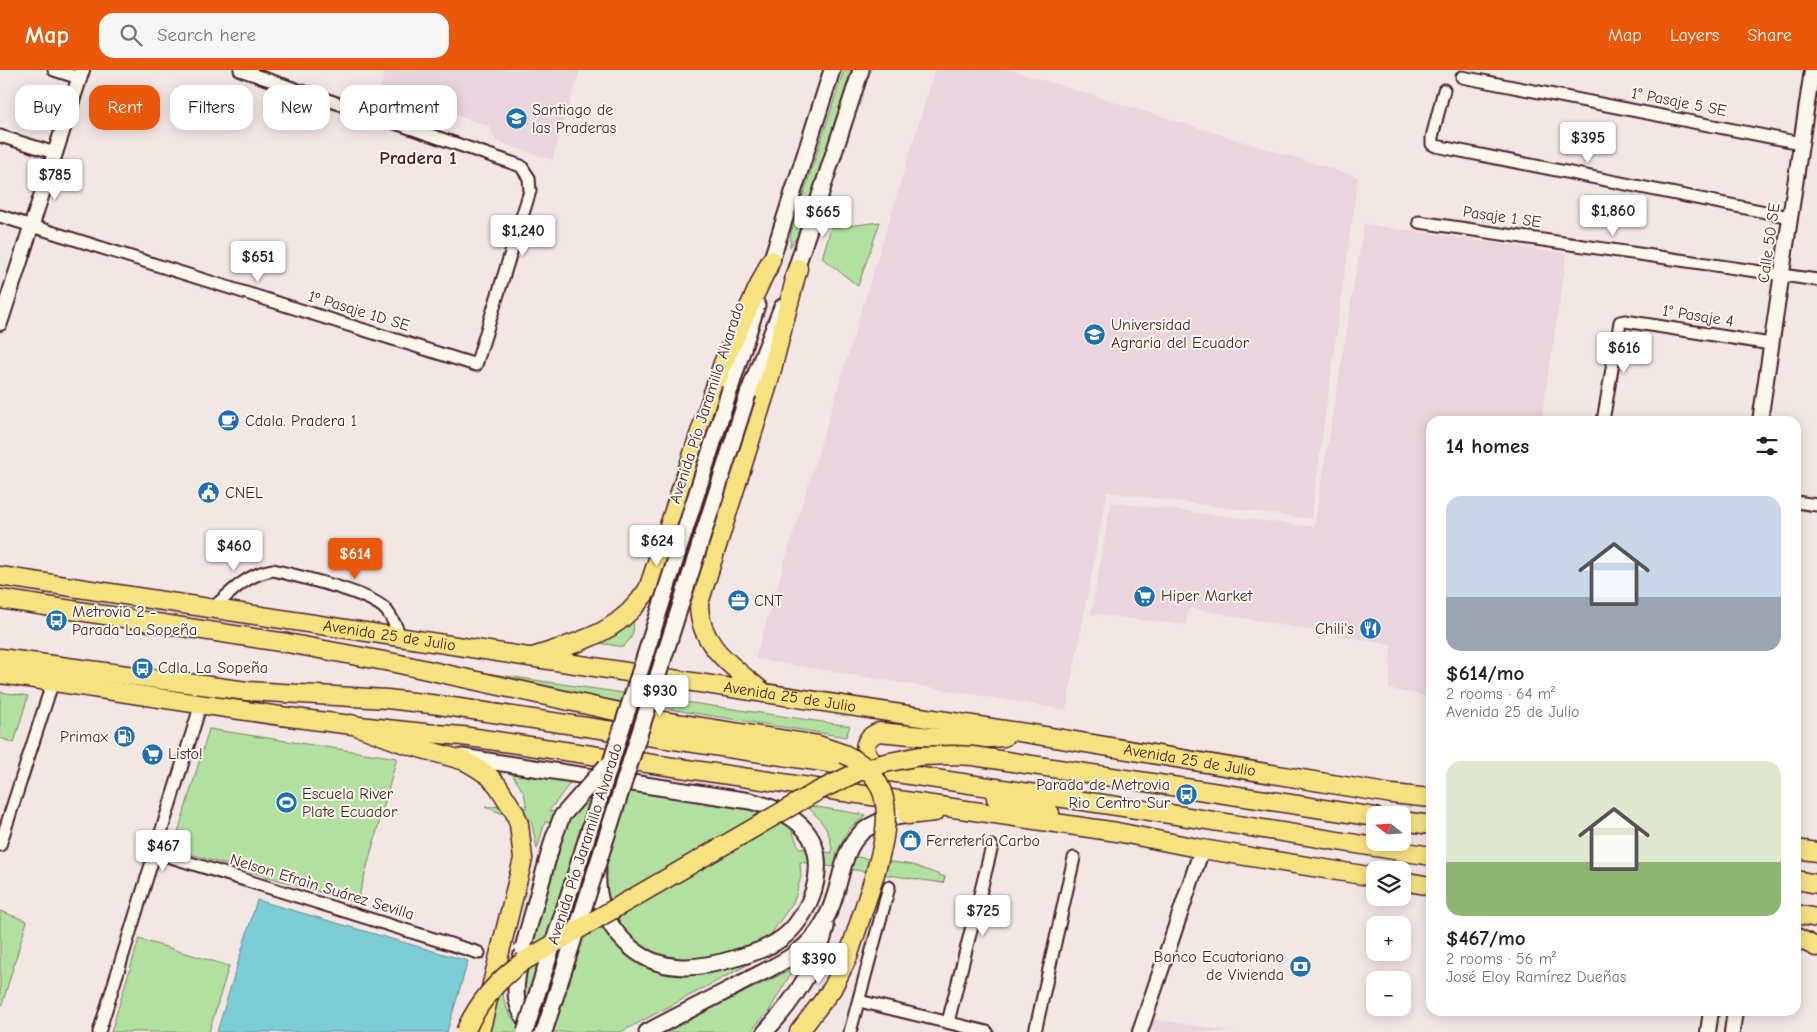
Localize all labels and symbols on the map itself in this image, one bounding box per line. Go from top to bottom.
street label: 1° Pasaje 5 SE [1630,84,1729,120]
place label: Santiago de las Praderas [532,101,617,137]
school or university icon: Santiago de las Praderas [504,107,528,131]
pin: $395 [1558,122,1618,164]
district label: Pradera 1 [379,147,457,169]
pin: $785 [25,158,85,201]
pin: $1,860 [1572,194,1654,237]
pin: $665 [793,196,853,238]
street label: Calle 50 SE [1754,201,1784,284]
street label: Pasaje 1 SE [1462,203,1543,231]
pin: $1,240 [482,214,564,257]
pin: $651 [228,240,288,283]
street label: 1º Pasaje 1D SE [306,287,412,335]
street label: Avenida Pío Jaramillo Alvarado [666,300,748,506]
street label: 1° Pasaje 4 [1661,301,1735,331]
place label: Universidad Agraria del Ecuador [1111,316,1250,352]
school or university icon: Universidad Agraria del Ecuador [1083,322,1107,346]
pin: $616 [1594,332,1654,374]
cafe icon: Cdala. Pradera 1 [217,409,241,433]
place label: Cdala. Pradera 1 [245,412,357,430]
public building icon: CNEL [197,481,221,505]
place label: CNEL [225,484,263,502]
pin: $624 [627,524,687,567]
pin: $460 [204,530,264,572]
pin: $614 [325,538,385,580]
supermarket icon: Hiper Market [1133,584,1157,608]
place label: Hiper Market [1161,587,1253,605]
office icon: CNT [726,589,750,613]
place label: CNT [754,592,783,610]
place label: Metrovia 2 - Parada La Sopeña [72,603,197,639]
bus stop icon: Metrovia 2 - Parada La Sopeña [44,609,68,633]
street label: Avenida 25 de Julio [322,617,457,655]
restaurant icon: Chili's [1358,617,1382,641]
place label: Chili's [1315,620,1354,638]
bus stop icon: Cdla. La Sopeña [130,656,154,680]
place label: Cdla. La Sopeña [158,659,268,677]
pin: $930 [630,674,690,717]
street label: Avenida 25 de Julio [722,678,857,716]
fuel station icon: Primax [112,725,136,749]
place label: Primax [60,728,108,746]
street label: Avenida 25 de Julio [1122,740,1257,780]
street label: Avenida Pío Jaramillo Alvarado [544,741,626,947]
supermarket icon: Listo! [140,742,164,766]
place label: Listo! [168,745,203,763]
place label: Parada de Metrovia Rio Centro Sur [1036,776,1171,812]
bus stop icon: Parada de Metrovia Rio Centro Sur [1174,782,1198,806]
place label: Escuela River Plate Ecuador [302,785,398,821]
sports icon: Escuela River Plate Ecuador [274,791,298,815]
north arrow [1366,806,1411,851]
shop icon: Ferretería Carbo [898,829,922,853]
pin: $467 [133,830,193,872]
place label: Ferretería Carbo [926,832,1040,850]
street label: Nelson Efraìn Suárez Sevilla [228,850,416,924]
pin: $725 [953,894,1013,937]
pin: $390 [789,942,849,985]
place label: Banco Ecuatoriano de Vivienda [1154,948,1284,984]
bank icon: Banco Ecuatoriano de Vivienda [1288,954,1312,978]

